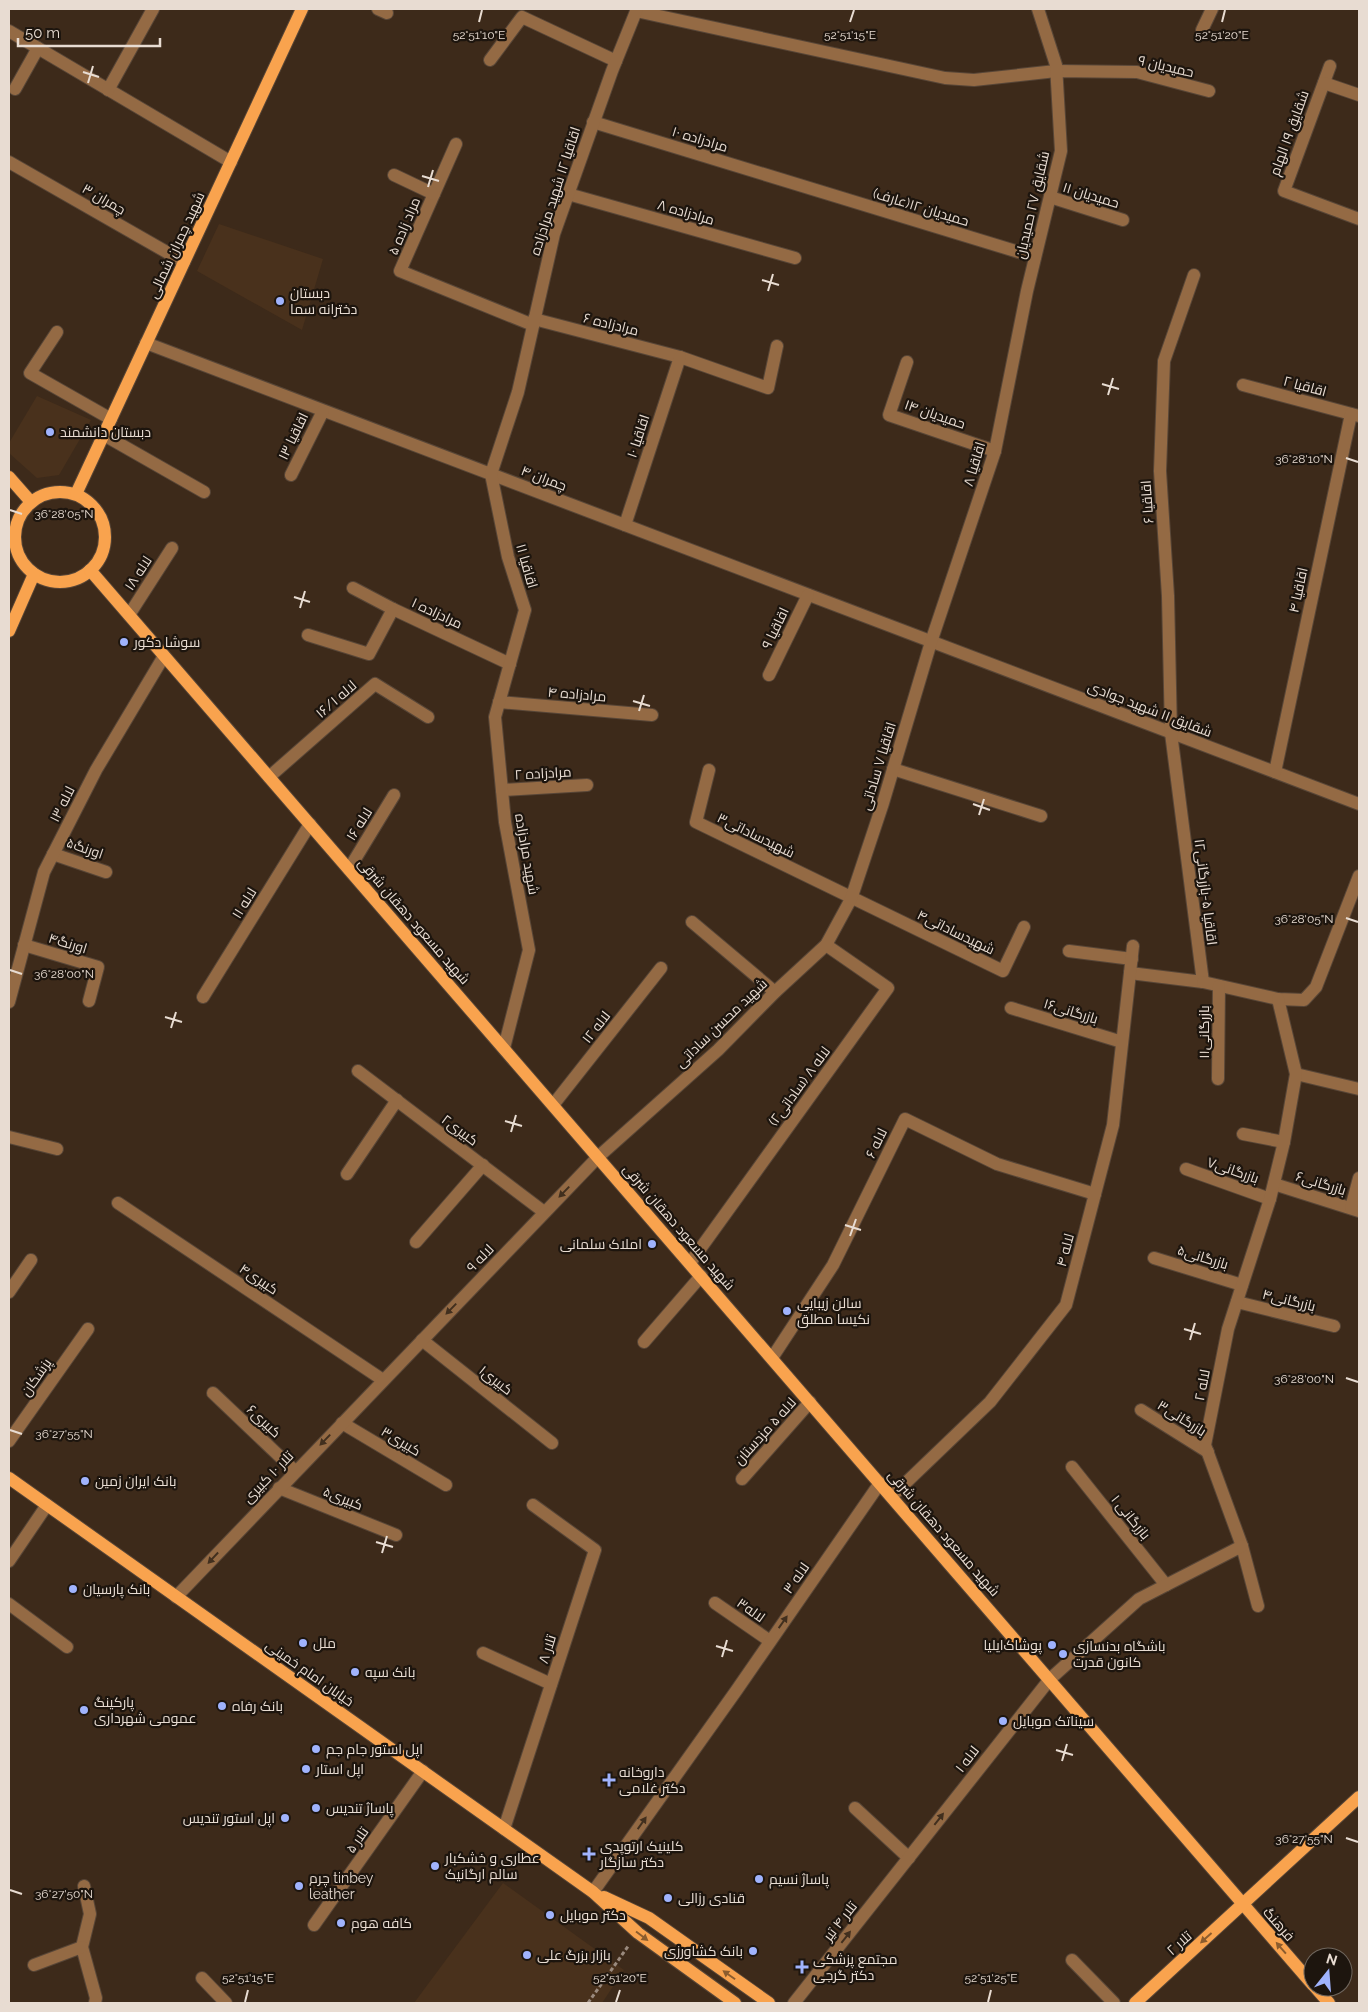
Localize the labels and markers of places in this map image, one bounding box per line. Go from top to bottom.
place label: دبستان دخترانه سما [290,285,357,317]
marker: دبستان دخترانه سما [274,295,286,307]
place label: دبستان دانشمند [60,424,151,440]
marker: دبستان دانشمند [44,426,56,438]
place label: سوشا دکور [133,634,200,650]
marker: سوشا دکور [118,636,130,648]
place label: املاک سلمانی [560,1236,642,1252]
marker: املاک سلمانی [646,1238,658,1250]
place label: سالن زیبایی نکیسا مطلق [797,1295,870,1328]
marker: سالن زیبایی نکیسا مطلق [781,1305,793,1317]
place label: بانک ایران زمین [95,1473,177,1489]
marker: بانک ایران زمین [79,1475,91,1487]
place label: بانک پارسیان [83,1581,150,1599]
marker: بانک پارسیان [67,1583,79,1595]
place label: ملل [313,1635,336,1651]
marker: ملل [297,1637,309,1649]
place label: پوشاک‌ایلیا [983,1637,1042,1655]
place label: باشگاه بدنسازی کانون قدرت [1073,1638,1166,1670]
marker: پوشاک‌ایلیا [1046,1639,1058,1651]
marker: باشگاه بدنسازی کانون قدرت [1057,1648,1069,1660]
place label: بانک سپه [365,1664,415,1682]
marker: بانک سپه [349,1666,361,1678]
place label: پارکینگ عمومی شهرداری [94,1694,197,1726]
place label: بانک رفاه [232,1698,283,1714]
marker: بانک رفاه [216,1700,228,1712]
marker: پارکینگ عمومی شهرداری [78,1704,90,1716]
place label: سیناتک موبایل [1013,1713,1094,1729]
marker: سیناتک موبایل [997,1715,1009,1727]
place label: اپل استور جام جم [326,1741,423,1759]
marker: اپل استور جام جم [310,1743,322,1755]
place label: اپل استار [315,1761,364,1779]
marker: اپل استار [300,1763,312,1775]
place label: داروخانه دکتر غلامی [619,1764,685,1796]
marker: داروخانه دکتر غلامی [603,1774,615,1786]
place label: پاساژ تندیس [326,1800,394,1818]
marker: پاساژ تندیس [310,1802,322,1814]
place label: اپل استور تندیس [183,1810,275,1828]
marker: اپل استور تندیس [279,1812,291,1824]
place label: کلینیک ارتوپدی دکتر سازگار [599,1838,683,1870]
marker: کلینیک ارتوپدی دکتر سازگار [582,1847,596,1861]
place label: عطاری و خشکبار سالم ارگانیک [444,1850,540,1884]
marker: عطاری و خشکبار سالم ارگانیک [429,1860,441,1872]
place label: چرم tinbey leather [309,1870,374,1902]
place label: پاساژ نسیم [769,1871,829,1889]
marker: پاساژ نسیم [753,1873,765,1885]
marker: چرم tinbey leather [293,1880,305,1892]
place label: قنادی رزالی [678,1890,745,1906]
marker: قنادی رزالی [662,1892,674,1904]
place label: دکتر موبایل [560,1907,626,1923]
marker: دکتر موبایل [544,1909,556,1921]
place label: کافه هوم [351,1915,412,1933]
marker: کافه هوم [335,1917,347,1929]
place label: بانک کشاورزی [664,1943,743,1959]
marker: بانک کشاورزی [747,1945,759,1957]
place label: بازار بزرگ علی [537,1947,611,1963]
marker: بازار بزرگ علی [521,1949,533,1961]
place label: مجتمع پزشکی دکتر گرجی [813,1951,898,1983]
marker: مجتمع پزشکی دکتر گرجی [795,1960,809,1974]

